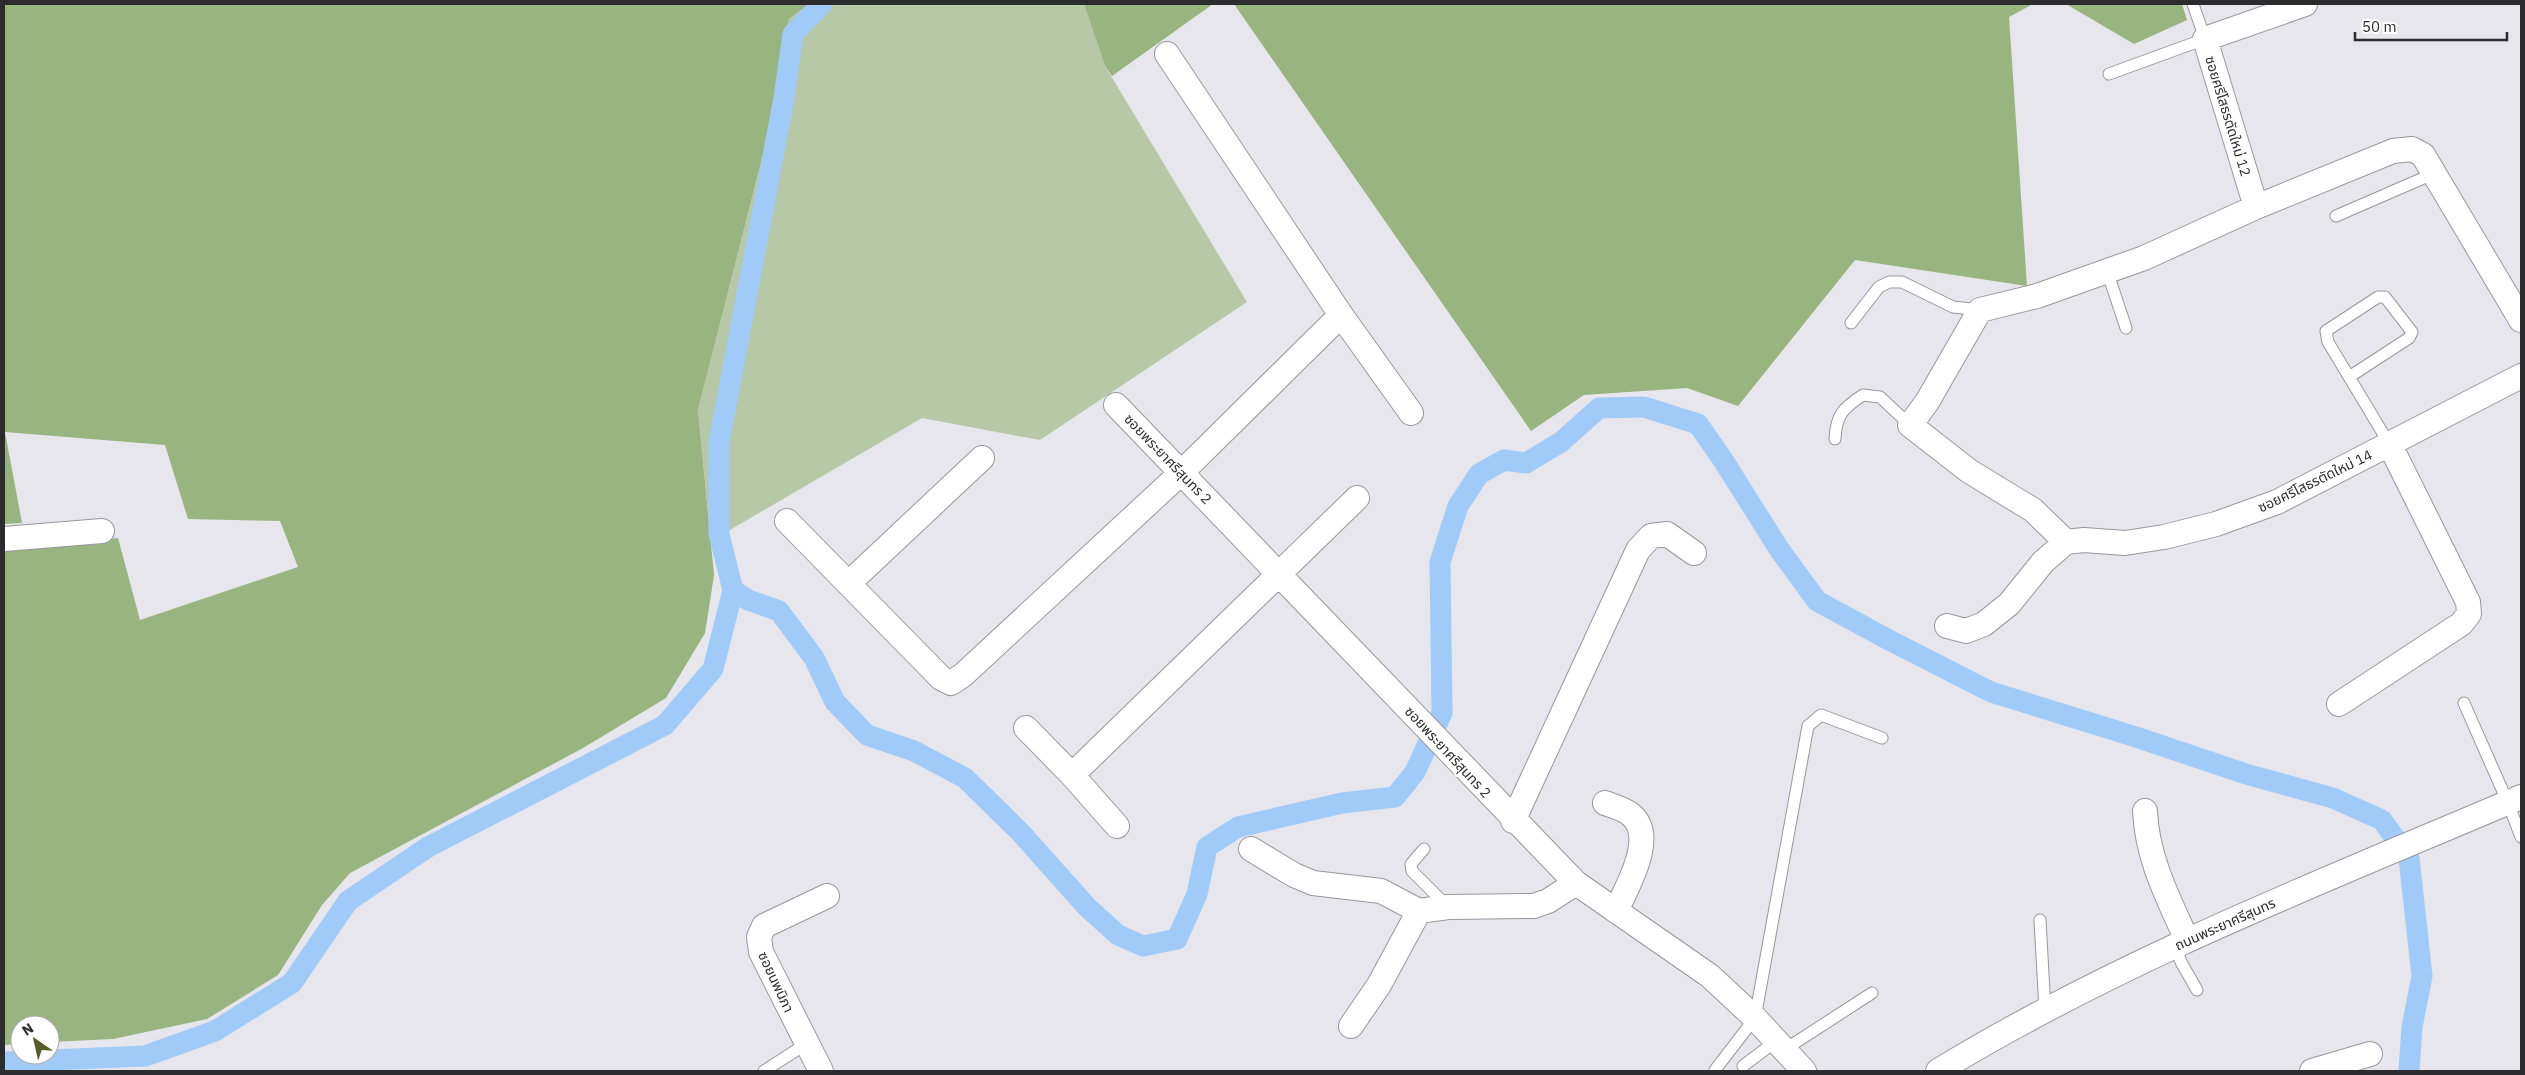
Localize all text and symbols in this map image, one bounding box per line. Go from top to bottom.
scale bar [2355,10,2508,42]
text: 50 m [2362,17,2397,36]
street label: ซอยศรีโสธรตัดใหม่ 12 [2201,54,2255,178]
street label: ซอยพระยาศรีสุนทร 2 [1120,410,1216,508]
street label: ซอยศรีโสธรตัดใหม่ 14 [2255,446,2375,516]
street label: ซอยพระยาศรีสุนทร 2 [1401,702,1495,802]
street label: ถนนพระยาศรีสุนทร [2172,894,2278,954]
street label: ซอยนพนิภา [754,949,798,1015]
north arrow [10,1015,60,1065]
text: N [18,1019,37,1040]

